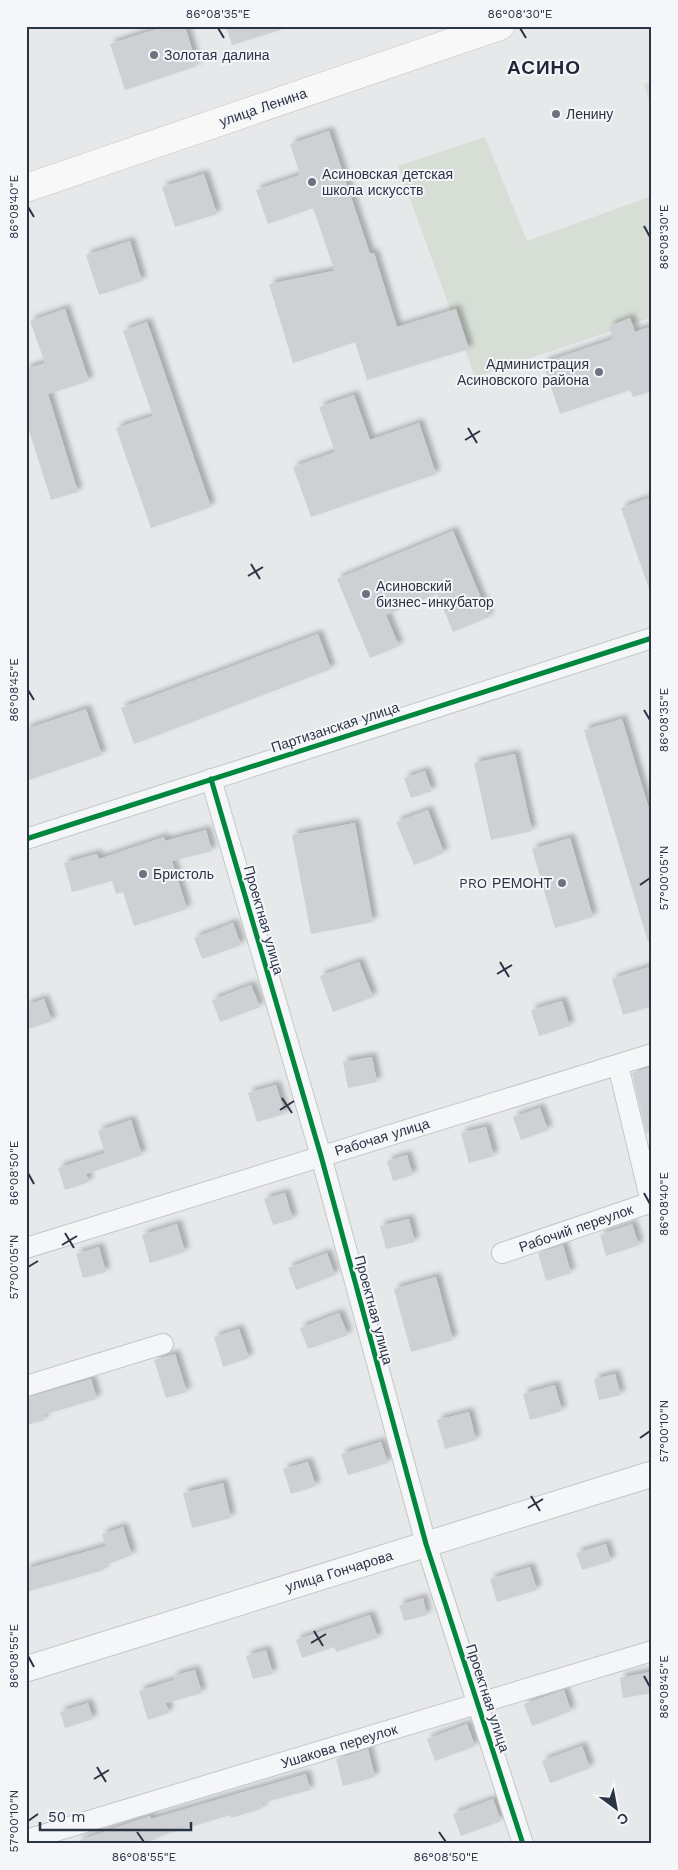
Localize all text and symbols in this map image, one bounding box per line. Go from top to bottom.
text: 86°08'35"E [186,7,251,21]
text: 86°08'30"E [488,7,553,21]
place label: Золотая далина [164,47,270,63]
marker: Золотая далина [148,49,160,61]
district label: АСИНО [507,56,581,79]
street label: улица Ленина [217,85,309,129]
place label: Ленину [566,106,613,122]
marker: Ленину [550,108,562,120]
place label: Асиновская детская школа искусств [322,166,453,198]
text: 86°08'40"E [7,175,21,239]
marker: Асиновская детская школа искусств [306,176,318,188]
text: 86°08'30"E [657,204,671,269]
place label: Администрация Асиновского района [457,356,589,388]
marker: Администрация Асиновского района [593,366,605,378]
place label: Асиновский бизнес-инкубатор [376,578,494,610]
marker: Асиновский бизнес-инкубатор [360,588,372,600]
text: 86°08'45"E [7,658,21,722]
text: 86°08'35"E [657,687,671,752]
street label: Партизанская улица [269,699,401,755]
text: 57°00'05"N [657,845,671,911]
street label: Проектная улица [241,864,287,976]
place label: Бристоль [153,866,214,882]
marker: Бристоль [137,868,149,880]
place label: PRO РЕМОНТ [459,875,552,891]
marker: PRO РЕМОНТ [556,877,568,889]
street label: Рабочая улица [333,1115,431,1159]
text: 86°08'50"E [7,1140,21,1205]
text: 86°08'40"E [657,1172,671,1236]
street label: Рабочий переулок [517,1201,636,1255]
text: 57°00'05"N [7,1234,21,1300]
street label: Проектная улица [352,1254,396,1367]
text: 57°00'10"N [657,1400,671,1462]
street label: улица Гончарова [284,1547,395,1595]
text: 86°08'55"E [7,1623,21,1688]
street label: Проектная улица [463,1642,513,1754]
text: 86°08'45"E [657,1655,671,1719]
street label: Ушакова переулок [279,1720,400,1771]
north arrow [590,1782,640,1832]
text: 57°00'10"N [7,1790,21,1852]
scale bar [40,1800,191,1832]
text: 50 m [48,1808,85,1826]
text: С [614,1810,631,1828]
text: 86°08'55"E [112,1850,177,1864]
text: 86°08'50"E [414,1850,479,1864]

